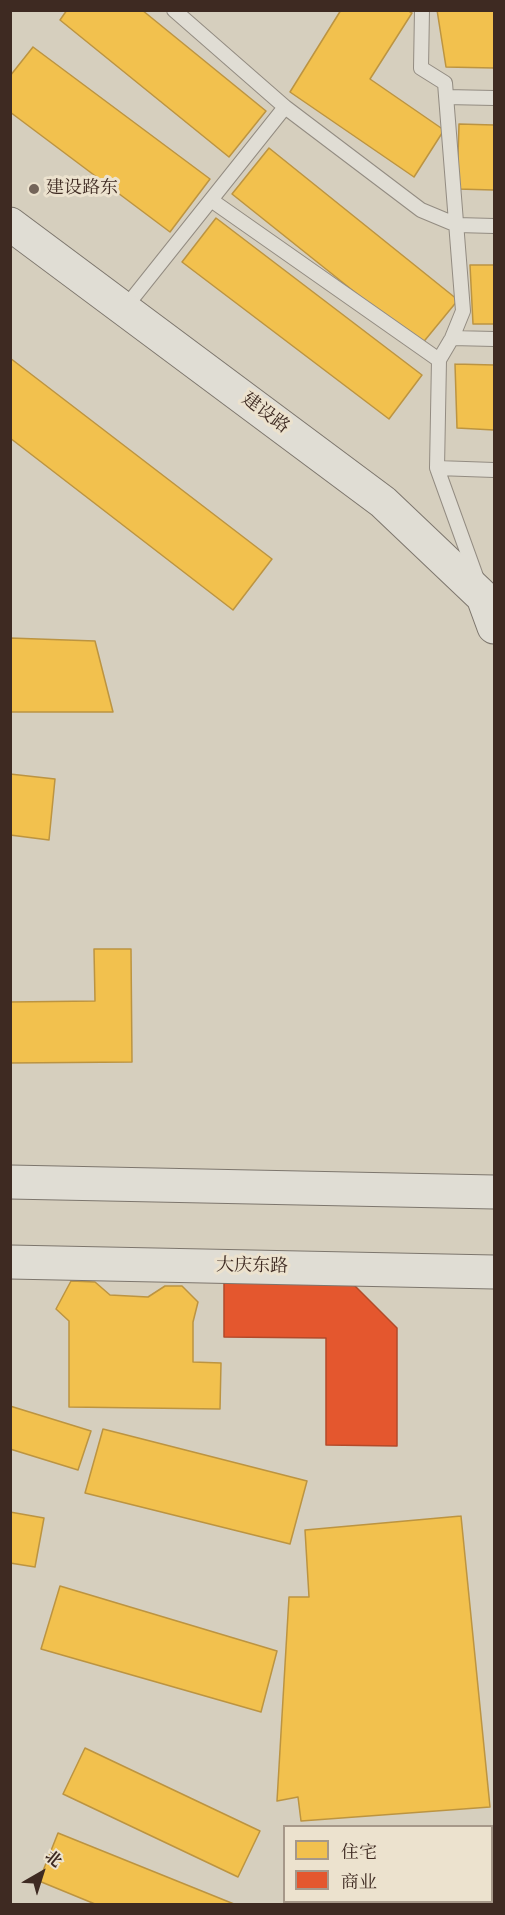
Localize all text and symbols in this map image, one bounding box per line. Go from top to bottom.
place label: 建设路东 [46,178,118,200]
marker: 建设路东 [27,182,41,196]
street label: 建设路 [237,389,293,439]
street label: 大庆东路 [216,1256,288,1278]
legend [283,1825,493,1903]
text: 住宅 [341,1841,377,1864]
north arrow [12,1843,72,1903]
text: 北 [41,1846,66,1872]
text: 商业 [341,1871,377,1894]

